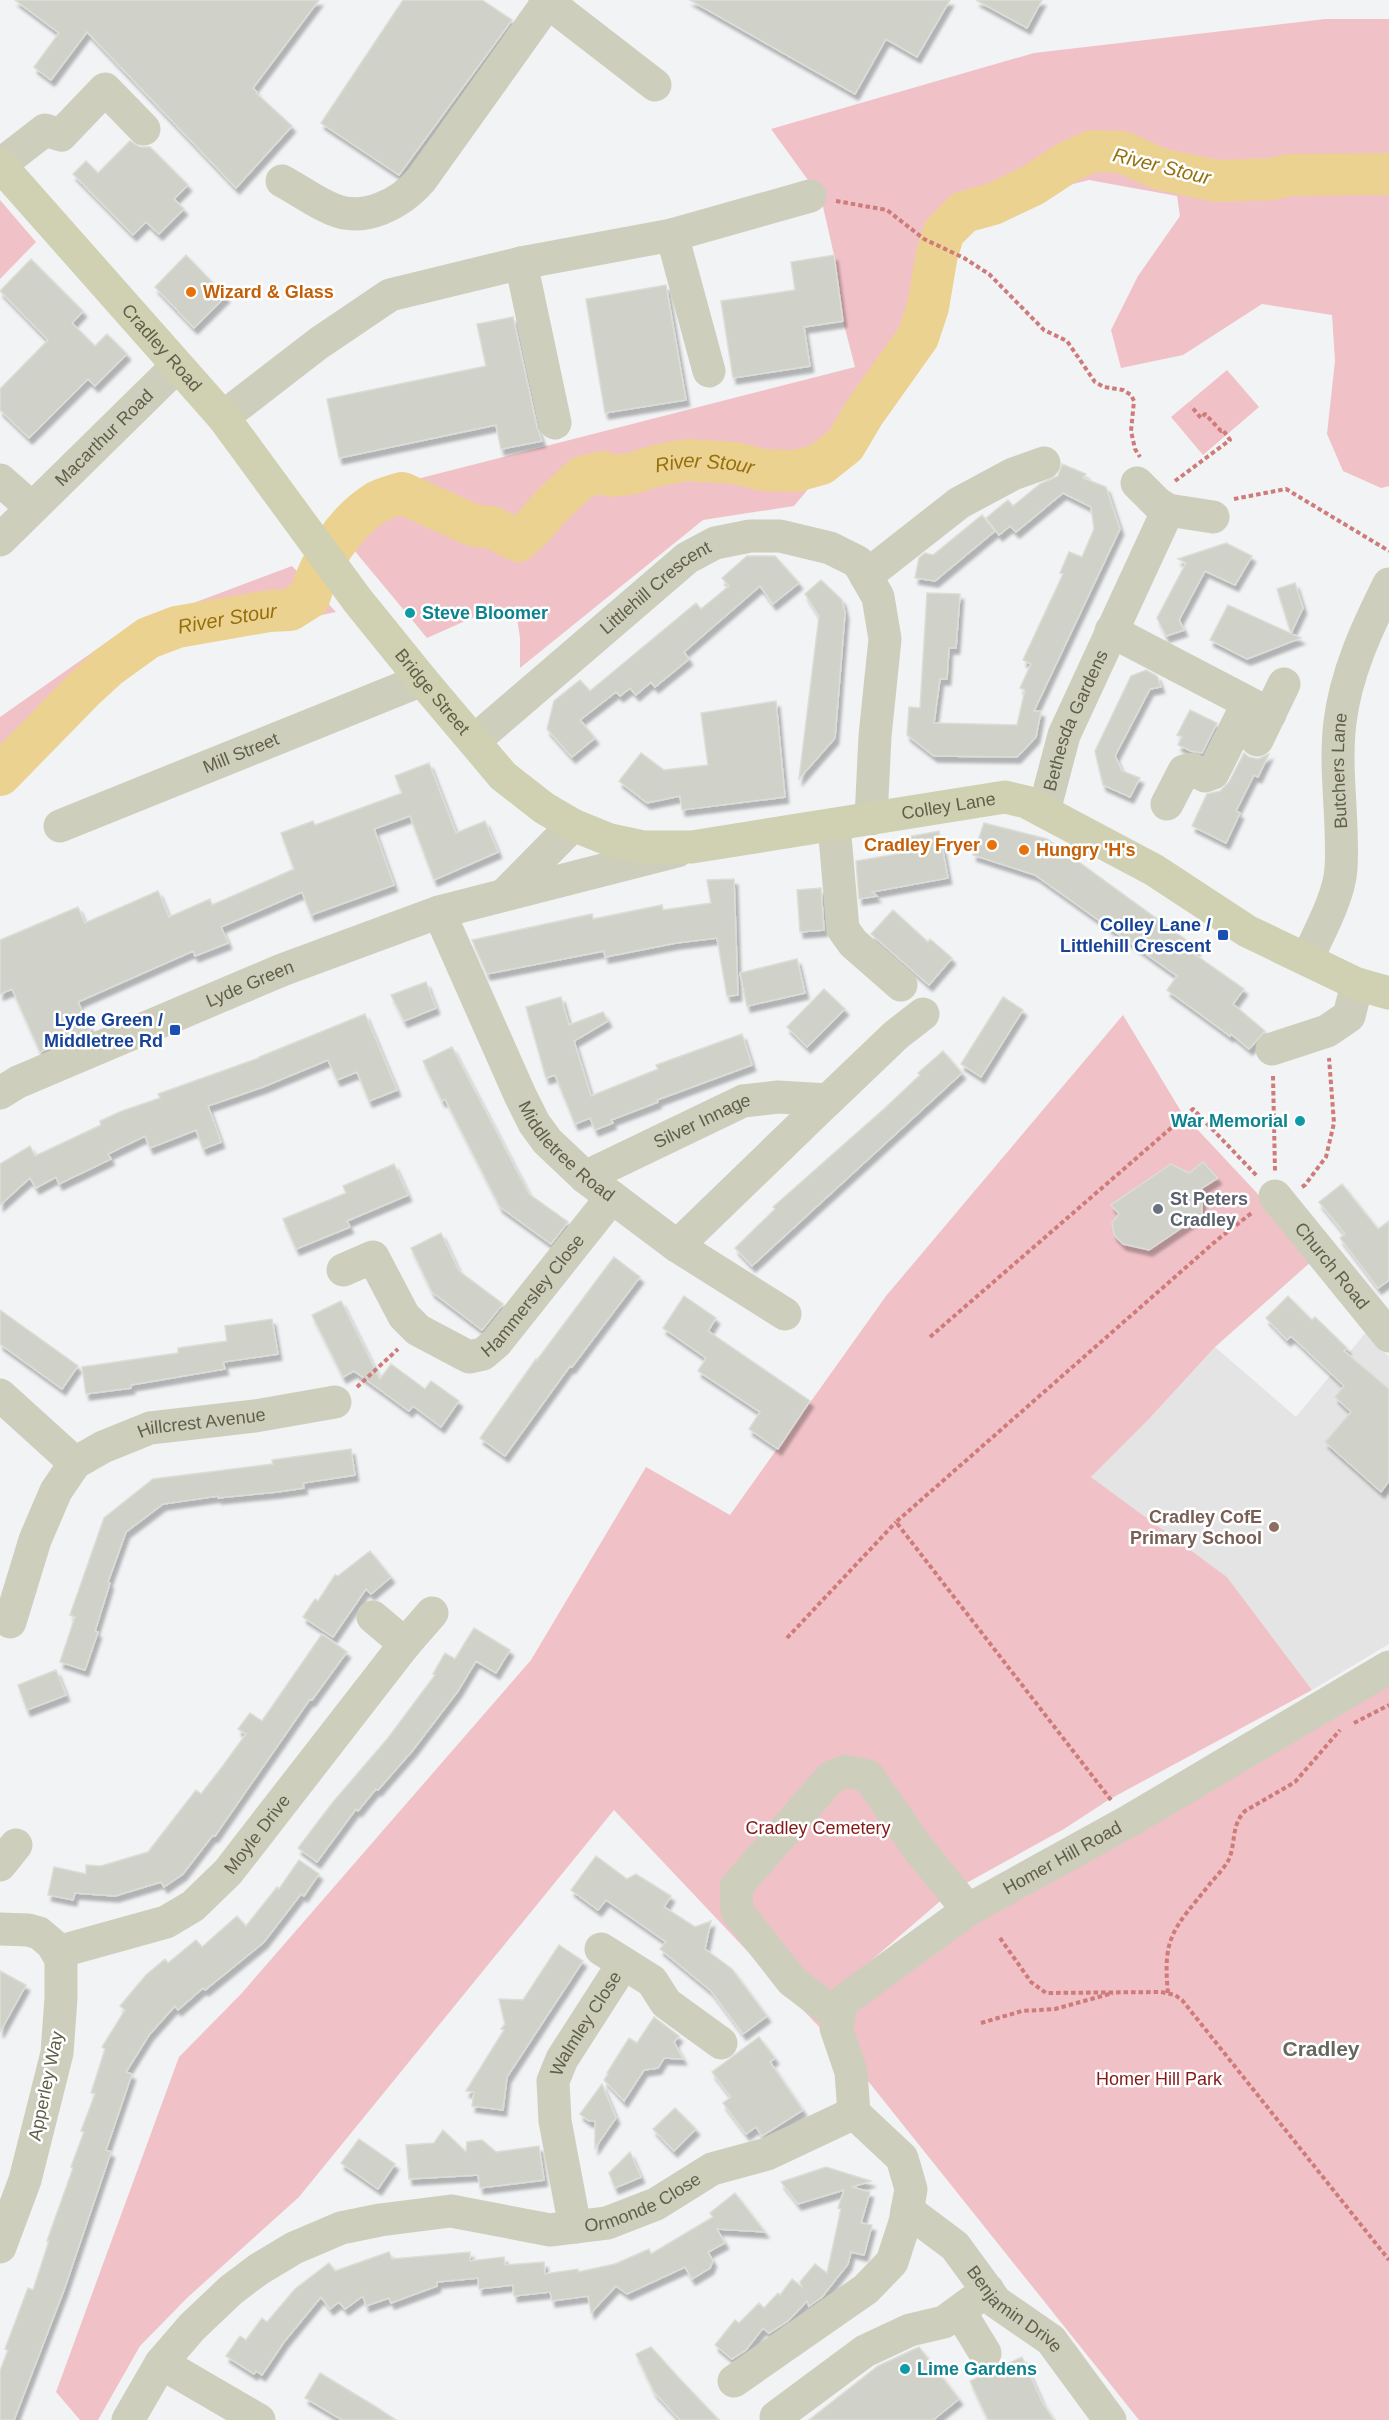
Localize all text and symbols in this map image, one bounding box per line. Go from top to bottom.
water label: River Stour [1111,143,1214,189]
place label: Wizard & Glass [203,282,334,302]
marker: Wizard & Glass [184,285,198,299]
street label: Cradley Road [118,300,206,396]
street label: Macarthur Road [51,385,157,490]
water label: River Stour [653,449,758,479]
street label: Littlehill Crescent [596,537,714,638]
water label: River Stour [176,600,278,638]
place label: Steve Bloomer [422,603,548,623]
marker: Steve Bloomer [403,606,417,620]
street label: Bridge Street [391,645,474,739]
street label: Bethesda Gardens [1040,647,1112,793]
street label: Butchers Lane [1328,711,1351,829]
street label: Mill Street [200,729,282,777]
street label: Colley Lane [900,789,997,823]
place label: Cradley Fryer [864,835,980,855]
marker: Cradley Fryer [985,838,999,852]
place label: Hungry 'H's [1036,840,1136,860]
marker: Hungry 'H's [1017,843,1031,857]
place label: Colley Lane / Littlehill Crescent [1060,915,1211,956]
marker: Colley Lane / Littlehill Crescent [1216,928,1230,942]
street label: Lyde Green [203,957,297,1011]
place label: Lyde Green / Middletree Rd [44,1010,163,1051]
marker: Lyde Green / Middletree Rd [168,1023,182,1037]
street label: Silver Innage [650,1090,751,1152]
street label: Middletree Road [515,1098,618,1205]
place label: War Memorial [1171,1111,1288,1131]
marker: War Memorial [1293,1114,1307,1128]
place label: St Peters Cradley [1170,1189,1248,1230]
marker: St Peters Cradley [1151,1202,1165,1216]
street label: Church Road [1291,1218,1373,1313]
street label: Hammersley Close [477,1230,588,1361]
street label: Hillcrest Avenue [135,1404,267,1442]
place label: Cradley CofE Primary School [1130,1507,1262,1548]
marker: Cradley CofE Primary School [1267,1520,1281,1534]
street label: Moyle Drive [220,1791,294,1878]
street label: Homer Hill Road [1000,1817,1125,1899]
park label: Cradley Cemetery [745,1818,891,1838]
street label: Walmley Close [546,1968,626,2079]
street label: Apperley Way [25,2029,67,2143]
district label: Cradley [1282,2037,1360,2060]
park label: Homer Hill Park [1096,2069,1223,2089]
street label: Ormonde Close [583,2169,704,2236]
street label: Benjamin Drive [963,2262,1067,2356]
place label: Lime Gardens [917,2359,1037,2379]
marker: Lime Gardens [898,2362,912,2376]

